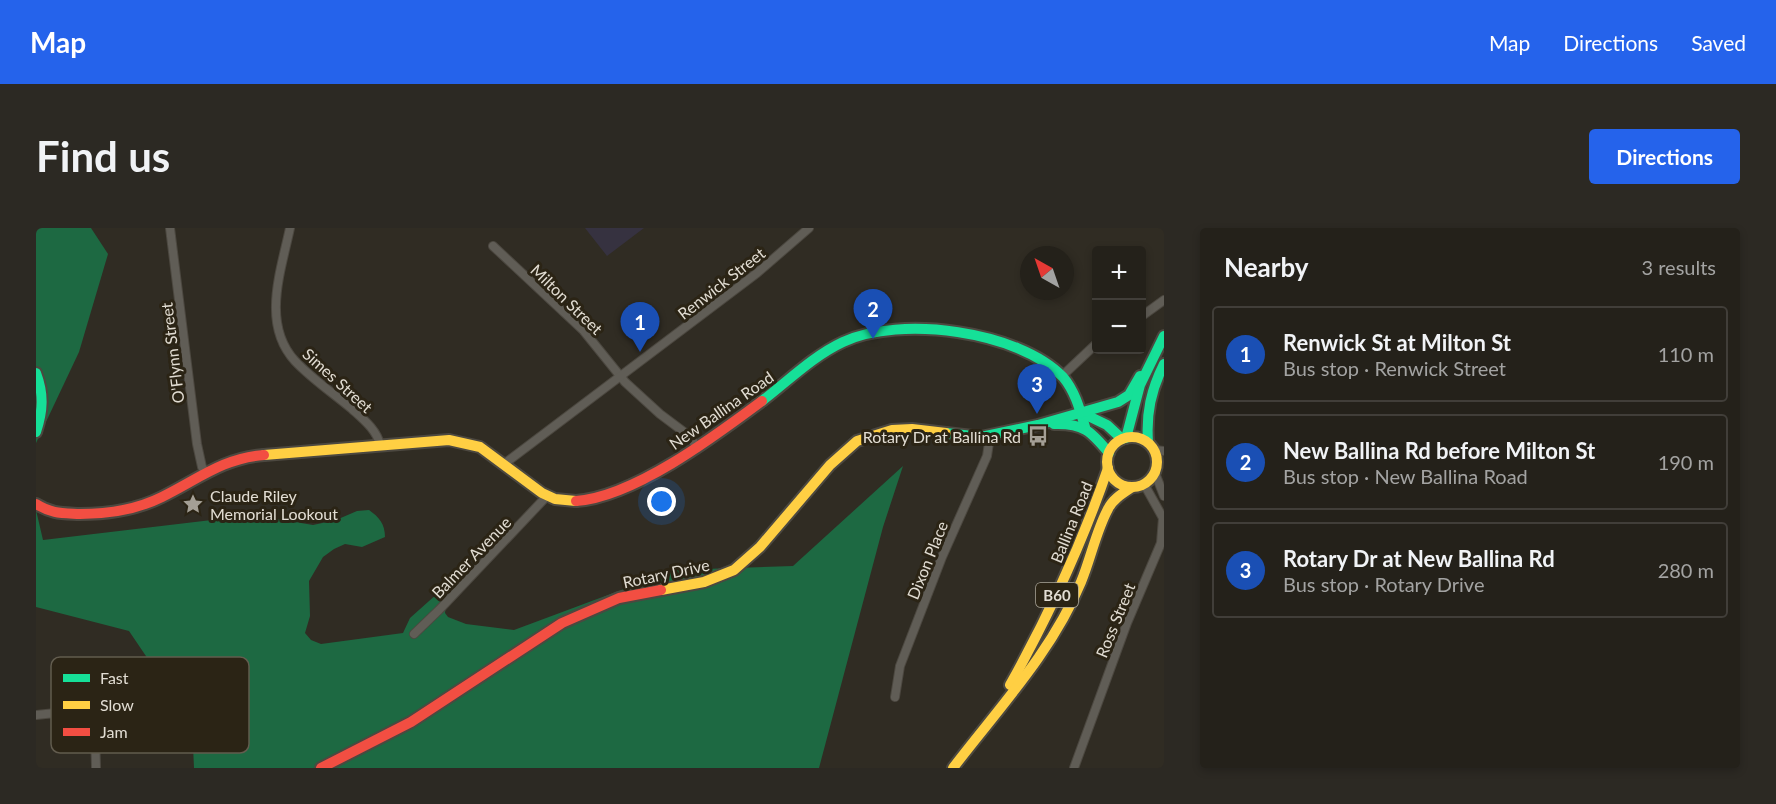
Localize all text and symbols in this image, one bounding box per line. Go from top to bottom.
text: Map [30,25,86,59]
text: Map [1489,30,1530,55]
text: Directions [1563,30,1658,55]
text: Saved [1691,30,1746,55]
button: Directions [1589,129,1740,184]
text: Find us [36,131,170,181]
street label: Renwick Street [674,243,769,323]
north arrow [1020,246,1074,300]
map controls [1092,246,1146,354]
button: + [1092,246,1146,300]
text: Nearby [1224,251,1309,283]
text: 3 results [1641,255,1716,279]
street label: Milton Street [527,260,607,338]
pin: 2 [854,290,892,339]
button: − [1092,300,1146,354]
street label: O'Flynn Street [156,301,188,404]
pin: 1 [620,302,660,352]
text: Renwick St at Milton St [1283,329,1511,356]
text: 1 [1240,342,1251,366]
text: 110 m [1658,342,1714,366]
street label: Simes Street [299,344,377,416]
text: Bus stop · Renwick Street [1283,356,1506,380]
pin: 3 [1018,364,1056,414]
street label: New Ballina Road [665,367,777,453]
bus stop icon: Rotary Dr at Ballina Rd [1026,424,1050,448]
place label: Rotary Dr at Ballina Rd [863,427,1021,446]
text: New Ballina Rd before Milton St [1283,437,1595,464]
text: 2 [1240,450,1251,474]
text: 190 m [1658,450,1714,474]
text: Bus stop · New Ballina Road [1283,464,1528,488]
street label: Ballina Road [1046,479,1096,565]
place label: Claude Riley Memorial Lookout [210,486,338,523]
your location [647,487,676,516]
place icon: Claude Riley Memorial Lookout [181,492,205,516]
street label: Balmer Avenue [427,512,515,602]
street label: Dixon Place [903,518,951,602]
text: Rotary Dr at New Ballina Rd [1283,545,1555,572]
street label: Rotary Drive [621,555,711,591]
text: 3 [1240,558,1251,582]
text: 280 m [1658,558,1714,582]
text: Bus stop · Rotary Drive [1283,572,1484,596]
street label: Ross Street [1091,580,1139,660]
road number: B60 [1036,583,1078,607]
legend [51,657,249,753]
text: Fast [100,668,129,687]
text: Slow [100,695,134,714]
text: Jam [100,722,128,741]

